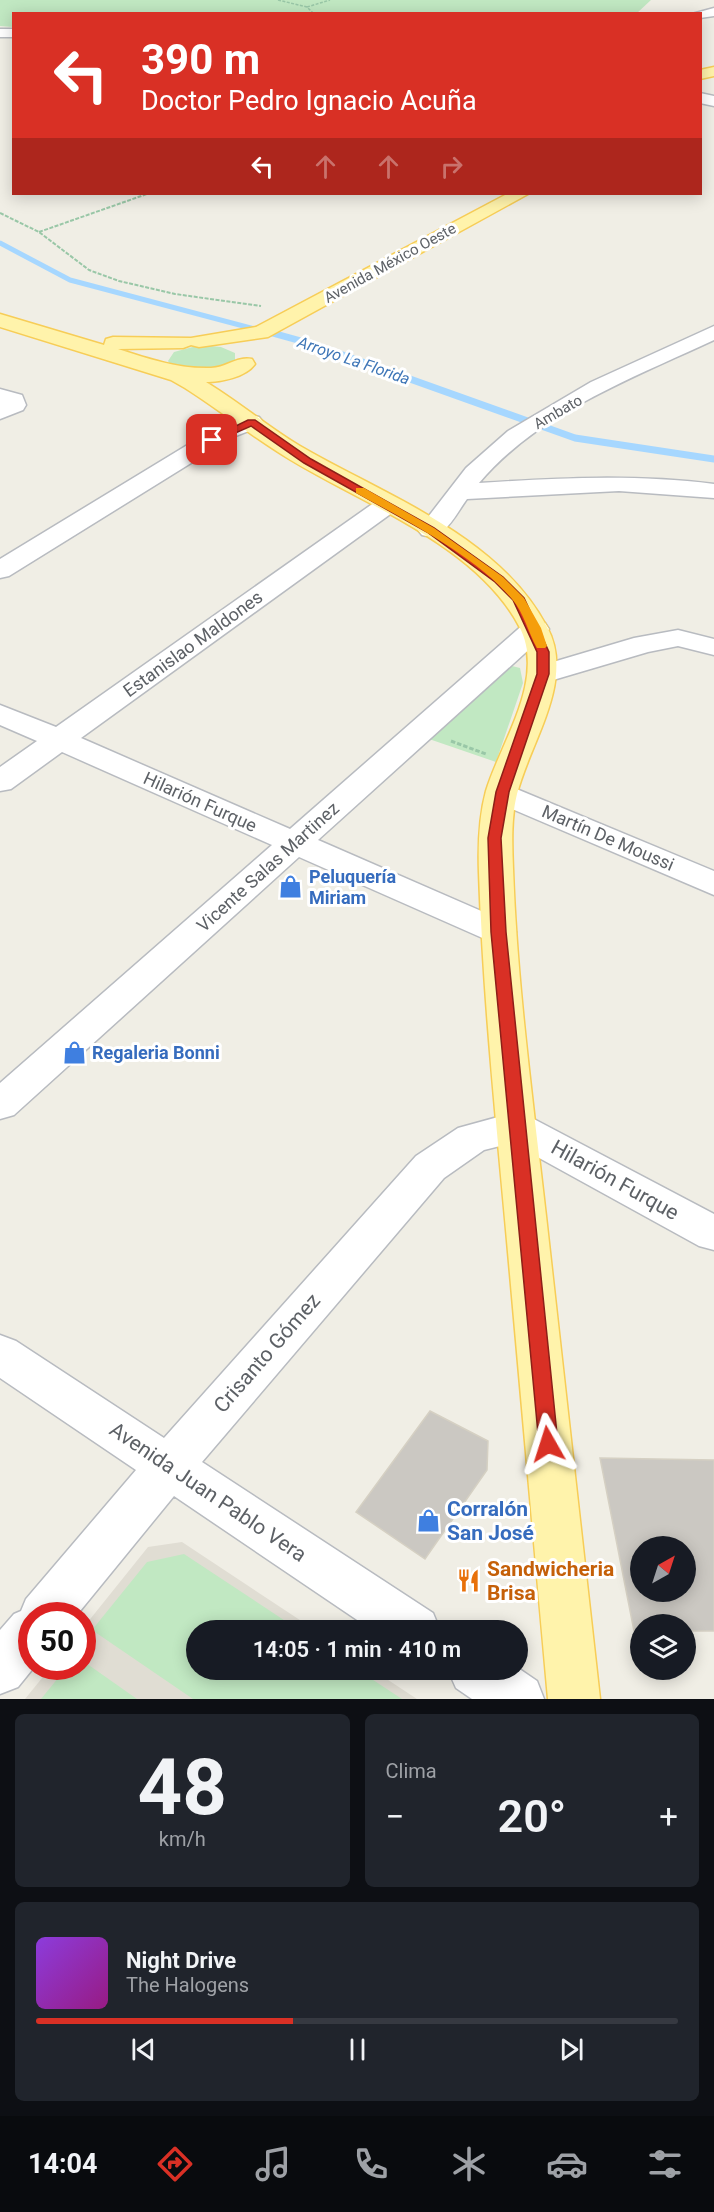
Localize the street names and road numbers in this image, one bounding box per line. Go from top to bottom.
street label: Avenida México Oeste [321,219,459,307]
street label: Ambato [531,391,585,433]
street label: Estanislao Maldones [119,586,266,701]
street label: Hilarión Furque [140,767,260,836]
street label: Vicente Salas Martinez [192,797,343,936]
street label: Martín De Moussi [539,800,677,875]
street label: Hilarión Furque [547,1135,683,1225]
street label: Crisanto Gómez [209,1289,325,1417]
street label: Avenida Juan Pablo Vera [105,1417,311,1567]

